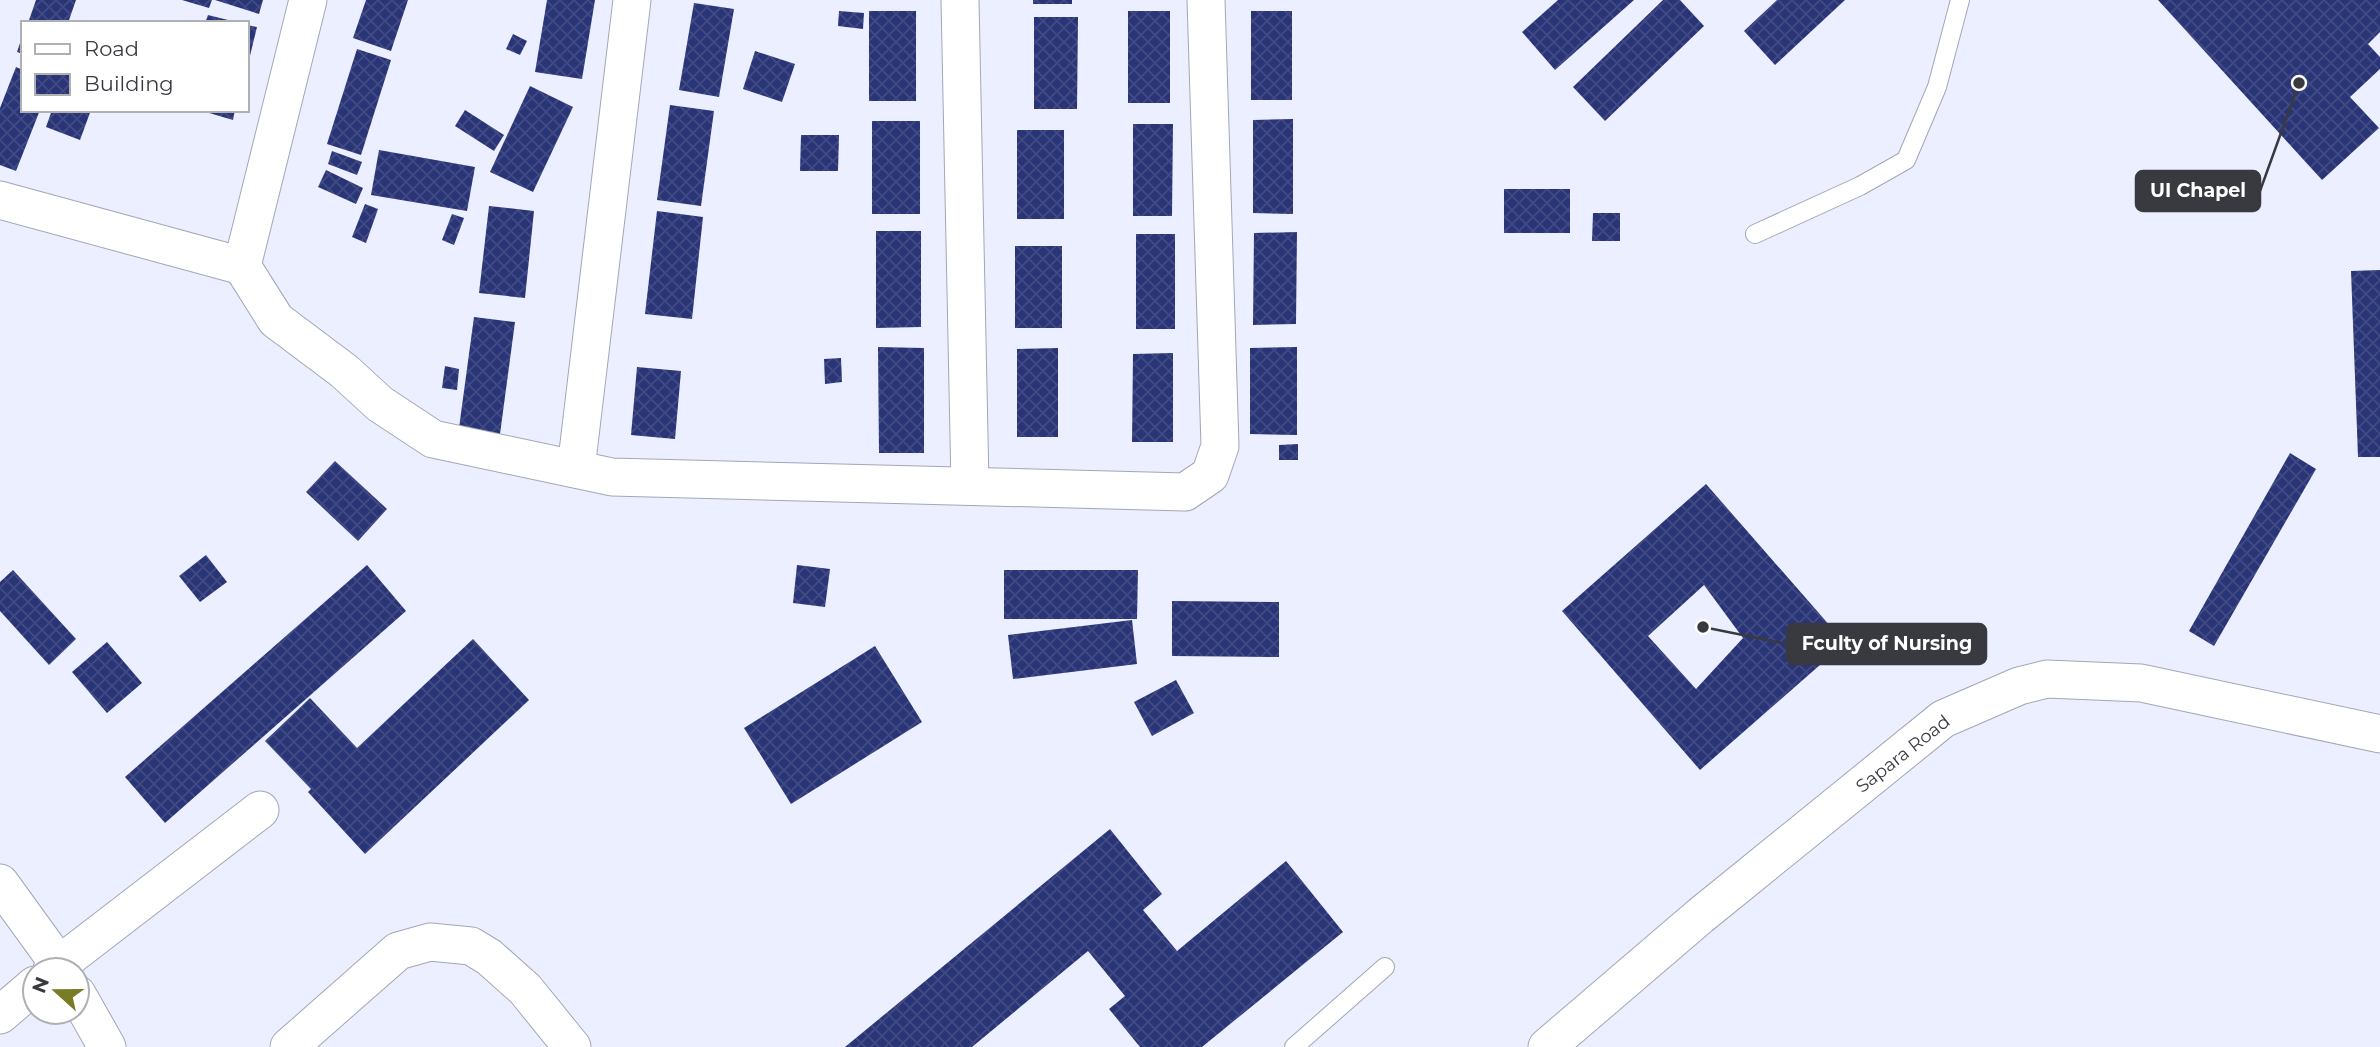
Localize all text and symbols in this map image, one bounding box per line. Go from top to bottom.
legend [21,21,248,112]
text: Road [84,36,139,61]
text: Building [84,71,174,96]
callout: UI Chapel [2136,171,2260,211]
text: UI Chapel [2150,179,2246,202]
callout: Fculty of Nursing [1787,624,1986,664]
text: Fculty of Nursing [1802,632,1972,655]
street label: Sapara Road [1852,710,1954,798]
north arrow [21,956,91,1026]
text: N [27,974,54,996]

